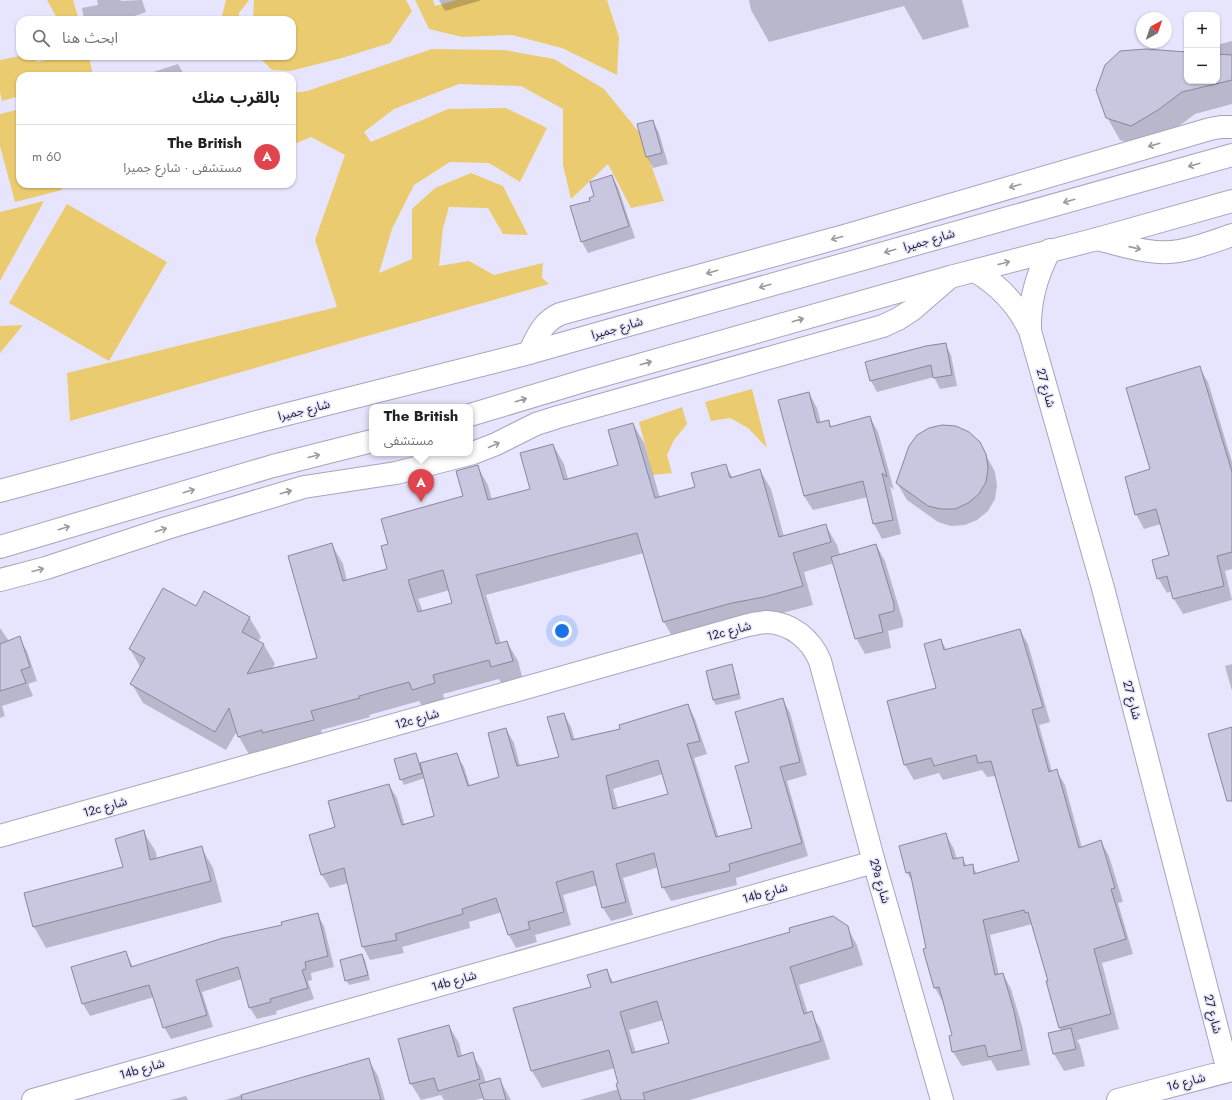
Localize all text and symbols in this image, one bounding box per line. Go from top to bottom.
north arrow [1136,12,1172,48]
map controls [1184,12,1220,84]
button: + [1184,12,1220,48]
search box [16,16,296,60]
icon: search [30,27,52,49]
text: ابحث هنا [62,27,118,49]
button: − [1184,48,1220,84]
text: بالقرب منك [192,85,280,109]
text: The British [167,132,242,154]
one-way arrow [1147,142,1160,149]
text: 60 m [32,147,61,166]
text: A [262,147,272,166]
text: مستشفى · شارع جميرا [123,158,242,177]
one-way arrow [1188,162,1201,169]
one-way arrow [1009,183,1022,190]
one-way arrow [1063,197,1076,205]
street label: شارع جميرا [901,224,957,256]
one-way arrow [831,235,844,242]
one-way arrow [1128,244,1141,252]
one-way arrow [884,248,897,255]
one-way arrow [997,259,1010,266]
one-way arrow [705,269,718,277]
one-way arrow [759,283,772,290]
street label: شارع جميرا [589,312,645,344]
one-way arrow [791,316,804,323]
one-way arrow [639,359,652,366]
street label: شارع 27 [1032,366,1060,410]
street label: شارع جميرا [276,395,332,425]
one-way arrow [514,396,527,403]
popup [369,404,473,456]
text: The British [384,405,458,427]
text: مستشفى [384,431,433,450]
one-way arrow [487,441,499,448]
one-way arrow [307,451,320,459]
pin: A [408,469,434,502]
one-way arrow [182,487,195,494]
one-way arrow [279,488,292,495]
one-way arrow [58,524,71,531]
one-way arrow [155,526,168,533]
one-way arrow [31,566,44,573]
street label: 12c شارع [705,616,753,646]
your location [552,621,572,641]
street label: شارع 27 [1118,678,1146,722]
street label: 12c شارع [393,704,441,734]
street label: 12c شارع [81,792,129,822]
street label: 29a شارع [865,856,895,906]
street label: 14b شارع [740,878,790,908]
street label: 14b شارع [429,966,479,996]
street label: شارع 27 [1199,992,1227,1036]
street label: 14b شارع [117,1054,167,1084]
street label: شارع 16 [1165,1068,1207,1096]

